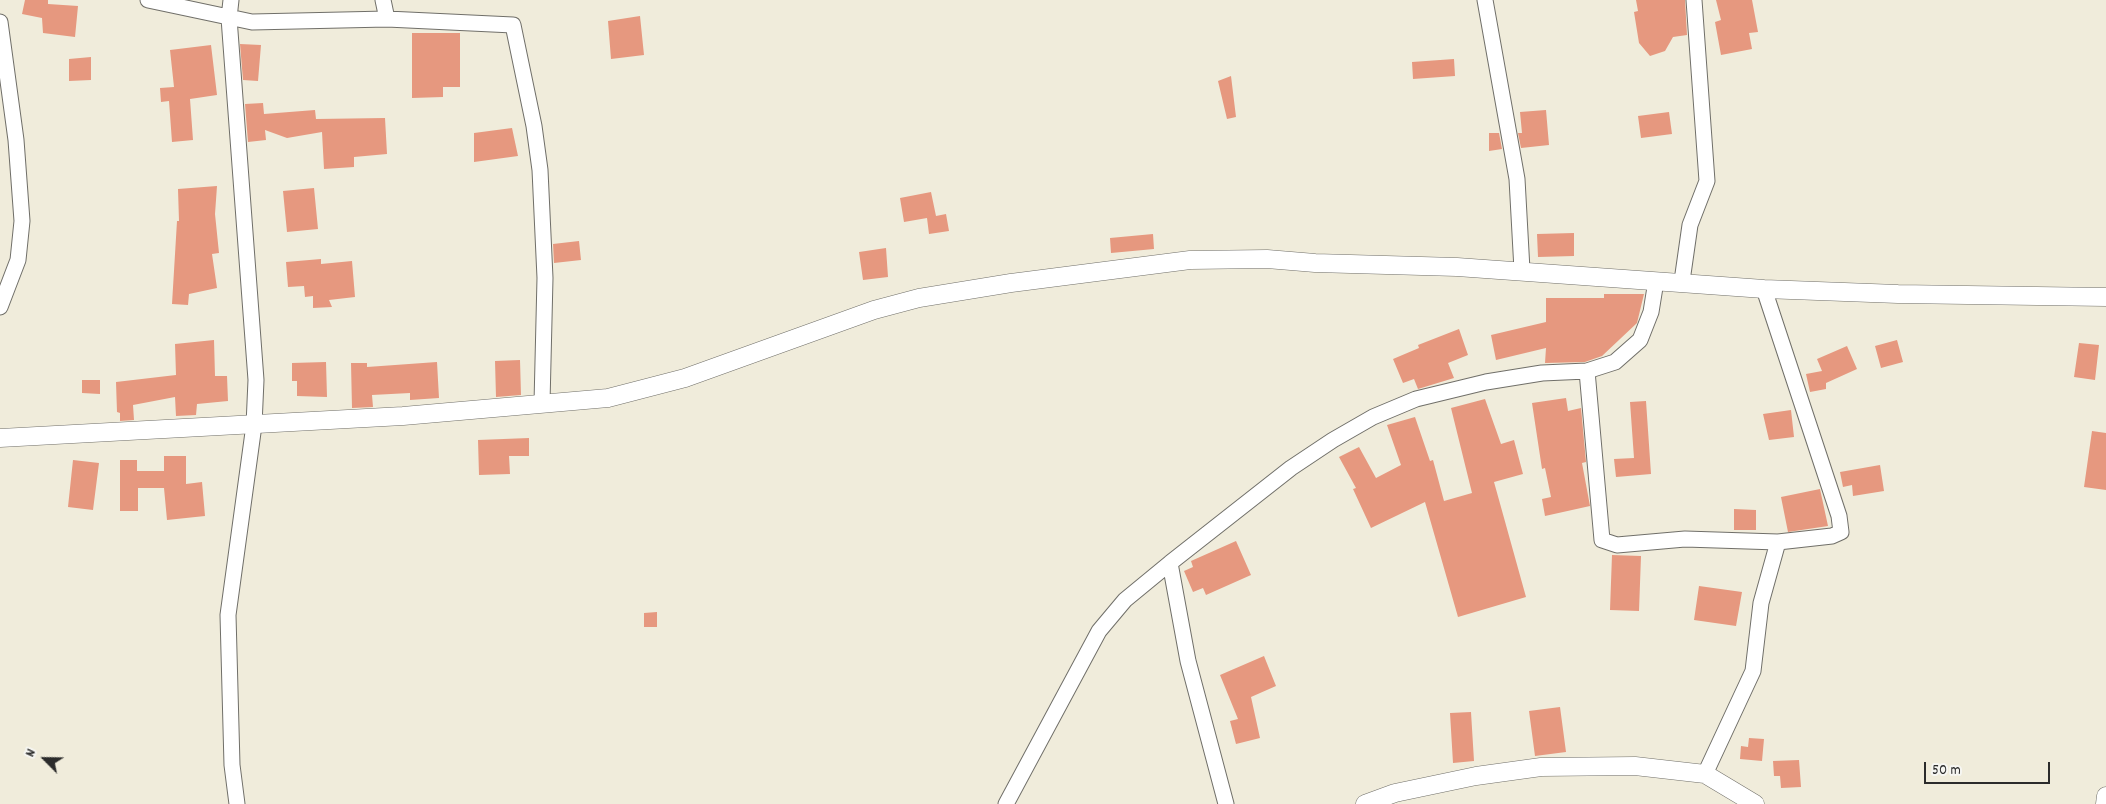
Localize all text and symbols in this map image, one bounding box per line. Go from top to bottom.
north arrow [20,734,70,784]
text: N [21,746,42,760]
scale bar [1926,752,2052,784]
text: 50 m [1932,760,1961,782]

